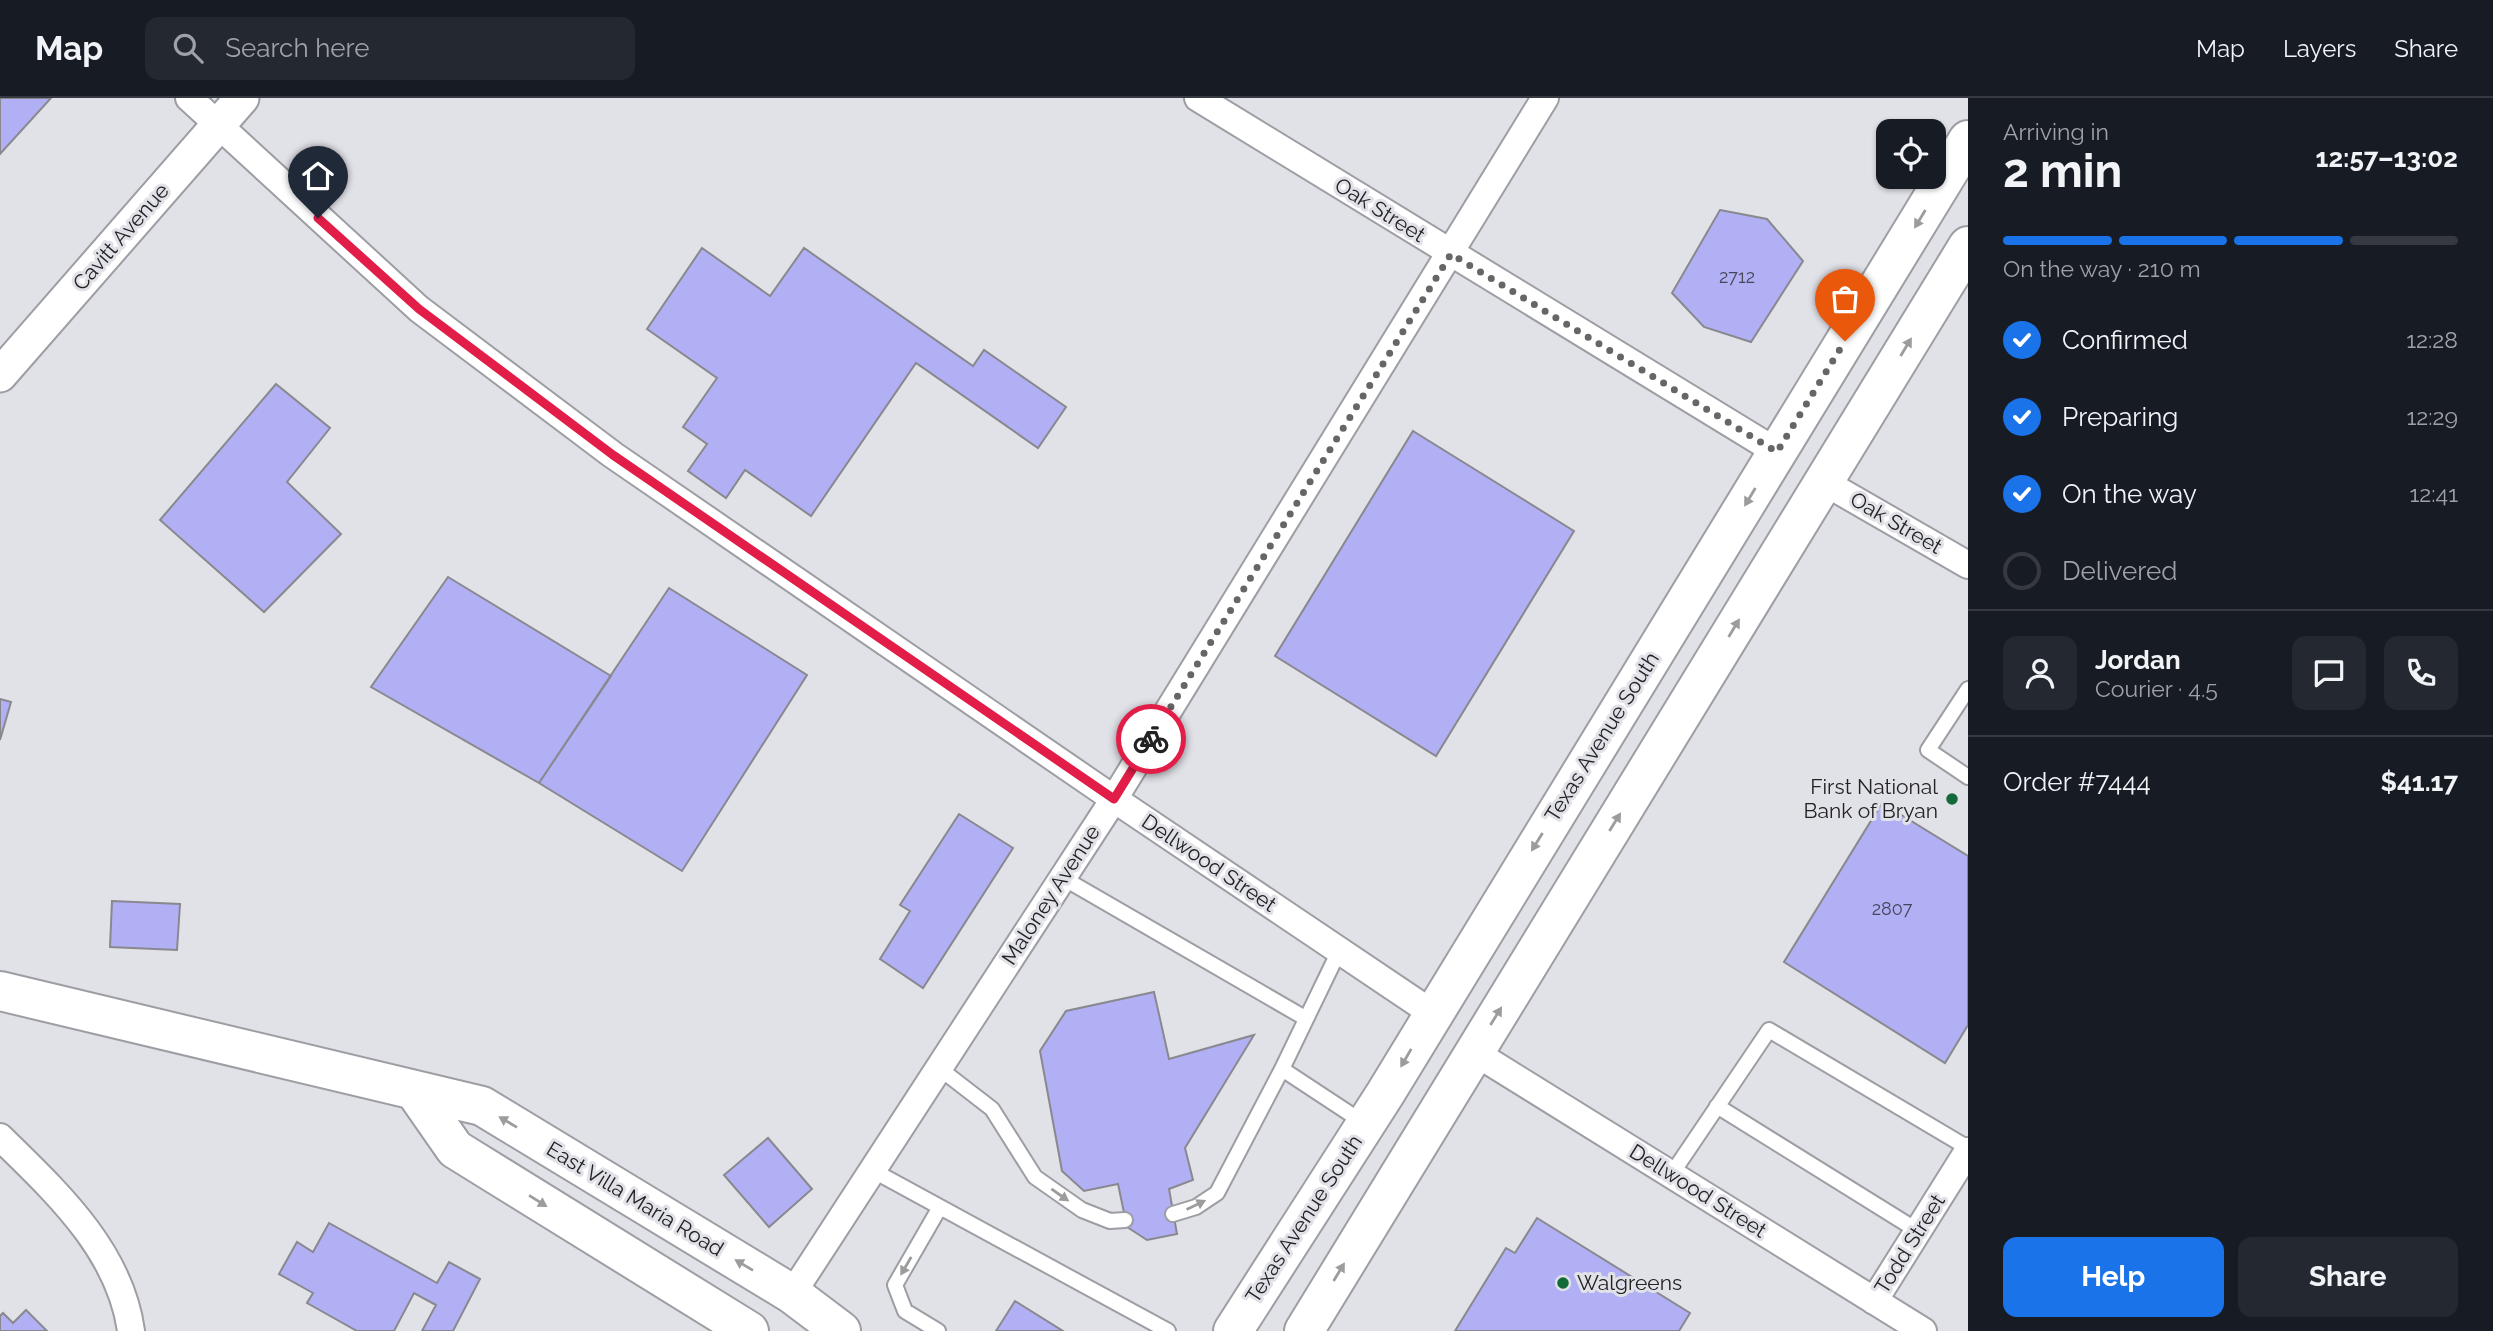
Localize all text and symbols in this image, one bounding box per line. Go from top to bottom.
search box [145,17,635,80]
text: Map [35,29,103,68]
icon: search [169,29,207,67]
text: Search here [225,33,370,63]
text: Map [2196,34,2245,63]
text: Layers [2283,34,2356,63]
text: Share [2394,34,2458,63]
text: Arriving in [2003,118,2109,145]
map controls [1876,119,1946,189]
button: locate [1876,119,1946,189]
text: 12:57–13:02 [2316,143,2458,173]
text: 2 min [2003,144,2122,198]
pin [288,146,348,218]
icon: home [299,157,337,195]
street label: Oak Street [1330,172,1430,247]
street label: Cavitt Avenue [67,178,174,295]
one-way arrow [1913,210,1926,229]
text: On the way · 210 m [2003,255,2201,282]
house number: 2712 [1719,266,1755,287]
pin [1815,269,1875,341]
icon: bag [1826,280,1864,318]
icon: check [2003,321,2041,359]
text: Confirmed [2062,325,2188,355]
text: 12:28 [2406,326,2458,353]
one-way arrow [1900,338,1913,357]
icon: check [2003,398,2041,436]
text: Preparing [2062,402,2178,432]
text: 12:29 [2406,403,2458,430]
icon: check [2003,475,2041,513]
text: On the way [2062,479,2197,509]
text: 12:41 [2409,480,2458,507]
street label: Oak Street [1846,486,1947,559]
one-way arrow [1743,487,1756,506]
text: Delivered [2062,556,2177,586]
one-way arrow [1727,618,1740,637]
button: person [2003,636,2077,710]
button: chat [2292,636,2366,710]
button: phone [2384,636,2458,710]
text: Jordan [2095,645,2181,675]
street label: Texas Avenue South [1539,647,1664,826]
text: Courier · 4.5 [2095,675,2218,702]
courier [1116,704,1186,774]
icon: bike [1132,720,1170,758]
text: Order #7444 [2003,767,2151,797]
text: $41.17 [2381,767,2458,797]
place label: First National Bank of Bryan [1804,774,1938,823]
marker: First National Bank of Bryan [1944,791,1960,807]
street label: Dellwood Street [1137,808,1281,917]
one-way arrow [1609,812,1621,831]
street label: Maloney Avenue [996,820,1105,969]
one-way arrow [1531,833,1544,852]
house number: 2807 [1872,898,1913,919]
one-way arrow [1490,1006,1503,1025]
one-way arrow [1400,1048,1413,1067]
one-way arrow [498,1116,517,1129]
street label: Texas Avenue South [1240,1130,1367,1307]
street label: East Villa Maria Road [542,1136,728,1261]
street label: Dellwood Street [1625,1138,1771,1243]
one-way arrow [1051,1188,1069,1202]
street label: Todd Street [1869,1189,1950,1298]
one-way arrow [528,1195,547,1208]
one-way arrow [1186,1199,1206,1211]
button: Help [2003,1237,2224,1317]
button: Share [2238,1237,2458,1317]
one-way arrow [900,1256,912,1275]
one-way arrow [735,1259,754,1272]
one-way arrow [1333,1263,1345,1282]
place label: Walgreens [1577,1270,1682,1295]
marker: Walgreens [1555,1275,1571,1291]

